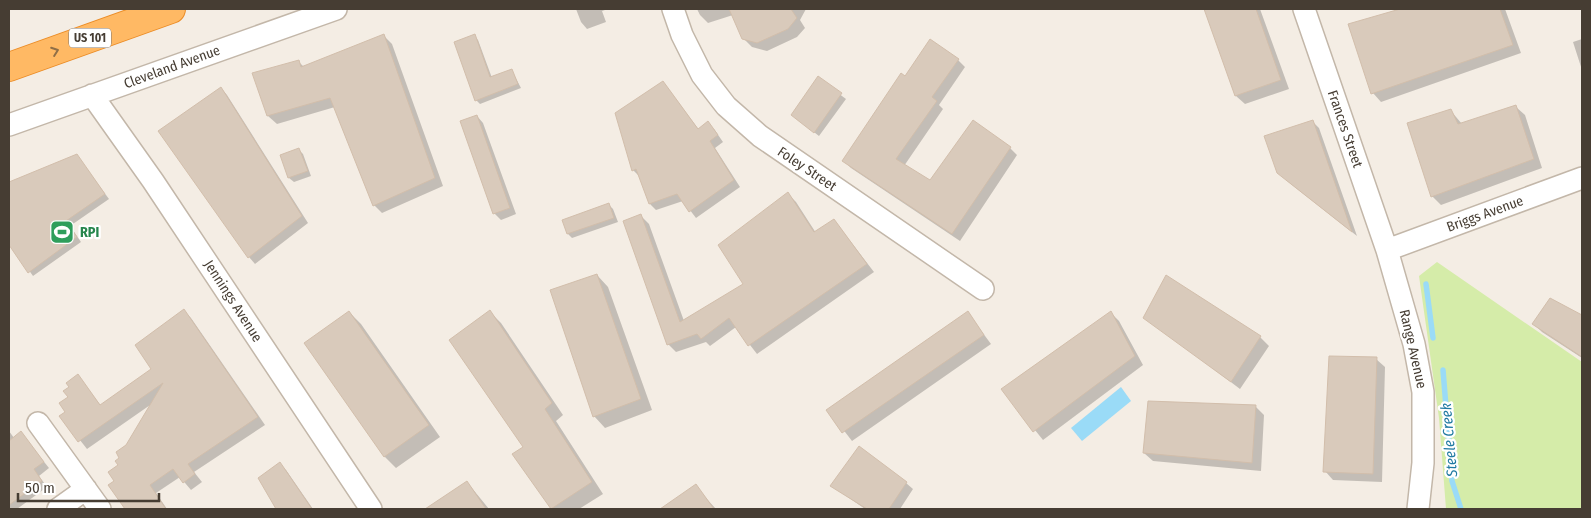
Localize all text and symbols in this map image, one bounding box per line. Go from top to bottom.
road number: US 101 [69,28,111,48]
street label: Cleveland Avenue [122,42,223,92]
one-way arrow [50,46,58,56]
street label: Frances Street [1324,88,1366,170]
street label: Foley Street [774,143,840,195]
street label: Briggs Avenue [1444,192,1526,236]
sports icon: RPI [49,219,75,245]
place label: RPI [80,224,99,241]
street label: Jennings Avenue [200,257,266,345]
street label: Range Avenue [1396,308,1430,390]
water label: Steele Creek [1437,402,1461,479]
scale bar [18,470,159,502]
text: 50 m [25,479,55,497]

